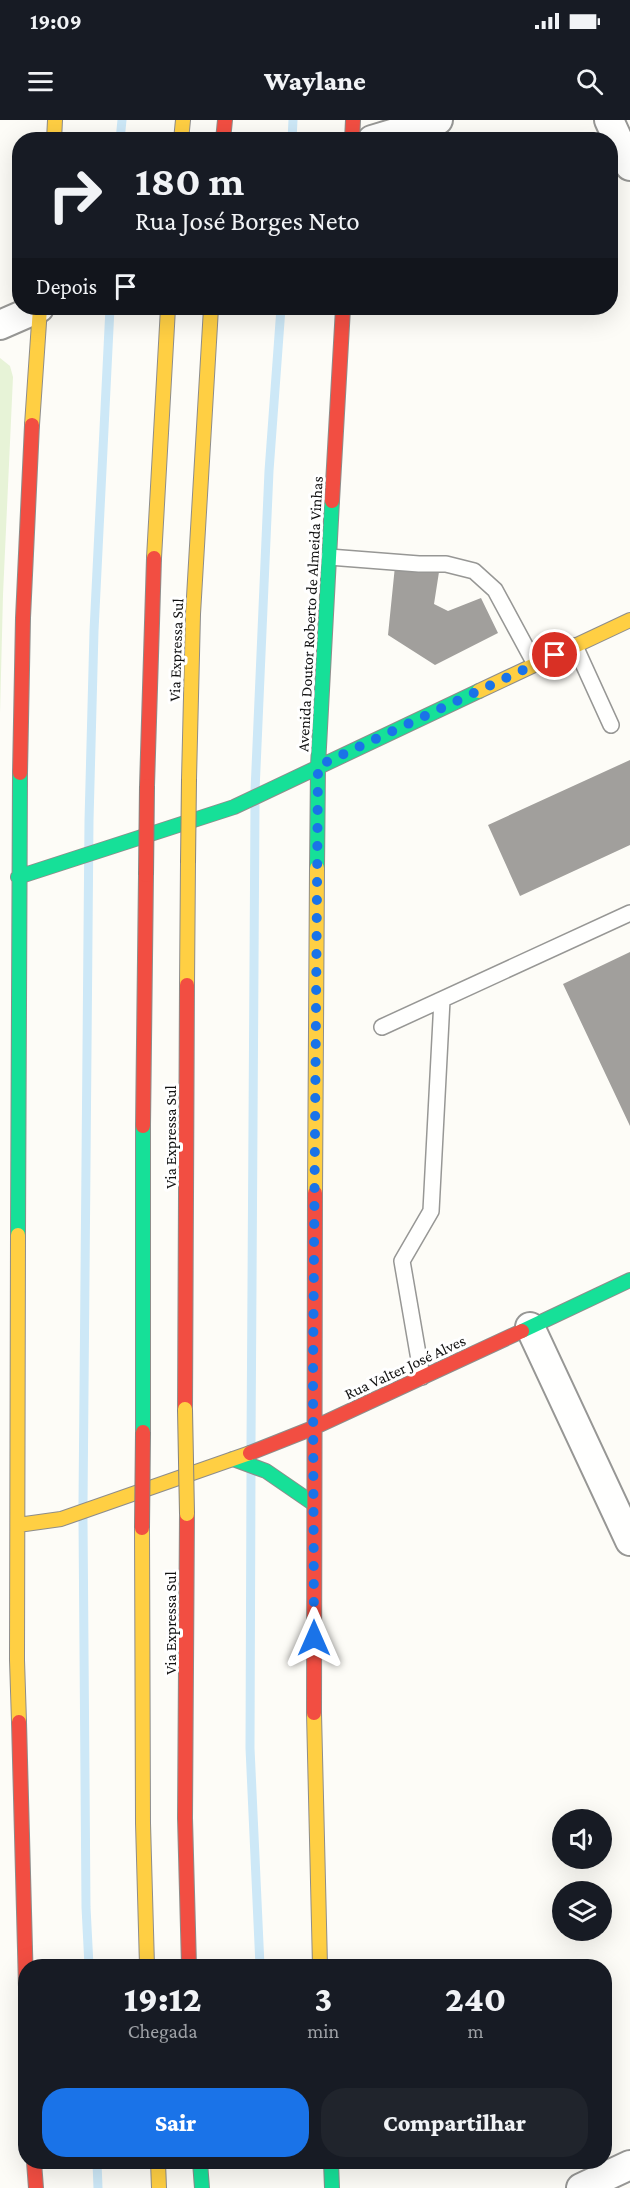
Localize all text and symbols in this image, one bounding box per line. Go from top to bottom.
text: 19:09 [30,9,82,34]
icon: menu [24,65,57,98]
icon: search [573,65,606,98]
text: Waylane [264,66,366,96]
icon: right [36,156,114,234]
text: 180 m [135,157,244,204]
text: Rua José Borges Neto [135,206,360,236]
icon: arrive [109,270,142,303]
text: Depois [36,274,97,299]
street label: Avenida Doutor Roberto de Almeida Vinhas [294,476,326,752]
street label: Via Expressa Sul [166,598,187,702]
pin [529,629,580,680]
icon: arrive [538,638,571,671]
street label: Via Expressa Sul [162,1085,180,1189]
street label: Rua Valter José Alves [342,1332,469,1403]
street label: Via Expressa Sul [162,1571,180,1675]
position arrow [282,1606,346,1670]
map controls [552,1809,612,1941]
button: sound [552,1809,612,1869]
button: layers [552,1881,612,1941]
text: 19:12 [124,1979,202,2019]
text: 3 [314,1979,332,2019]
text: 240 [445,1979,506,2019]
text: Chegada [128,2020,198,2042]
text: min [307,2020,339,2042]
text: m [468,2020,484,2042]
button: Sair [42,2088,309,2157]
button: Compartilhar [321,2088,588,2157]

